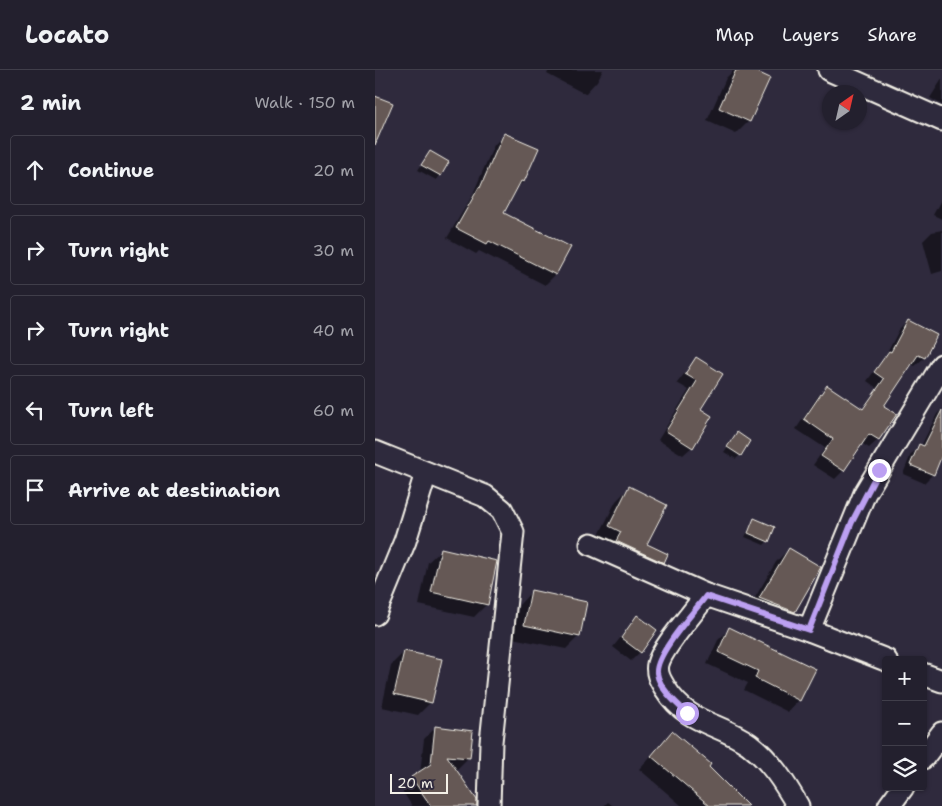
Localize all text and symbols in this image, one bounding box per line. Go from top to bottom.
text: Locato [25,19,109,51]
text: Map [716,23,754,47]
text: Layers [782,23,839,47]
text: Share [867,23,917,47]
north arrow [822,85,867,130]
text: 2 min [20,89,81,117]
text: Walk · 150 m [254,92,355,113]
icon: ahead [21,156,49,184]
text: Continue [68,158,154,183]
text: 20 m [313,160,354,181]
icon: right [21,236,49,264]
text: Turn right [68,238,169,263]
text: 30 m [313,240,354,261]
icon: right [21,316,49,344]
text: Turn right [68,318,169,343]
text: 40 m [312,320,354,341]
icon: left [21,396,49,424]
text: Turn left [68,398,154,423]
text: 60 m [313,400,354,421]
route end [868,459,891,482]
icon: arrive [21,476,49,504]
text: Arrive at destination [68,478,280,503]
map controls [882,656,927,791]
button: + [882,656,927,701]
button: − [882,701,927,746]
route start [676,702,699,725]
button: layers [882,746,927,791]
scale bar [390,771,447,794]
text: 20 m [397,774,433,792]

